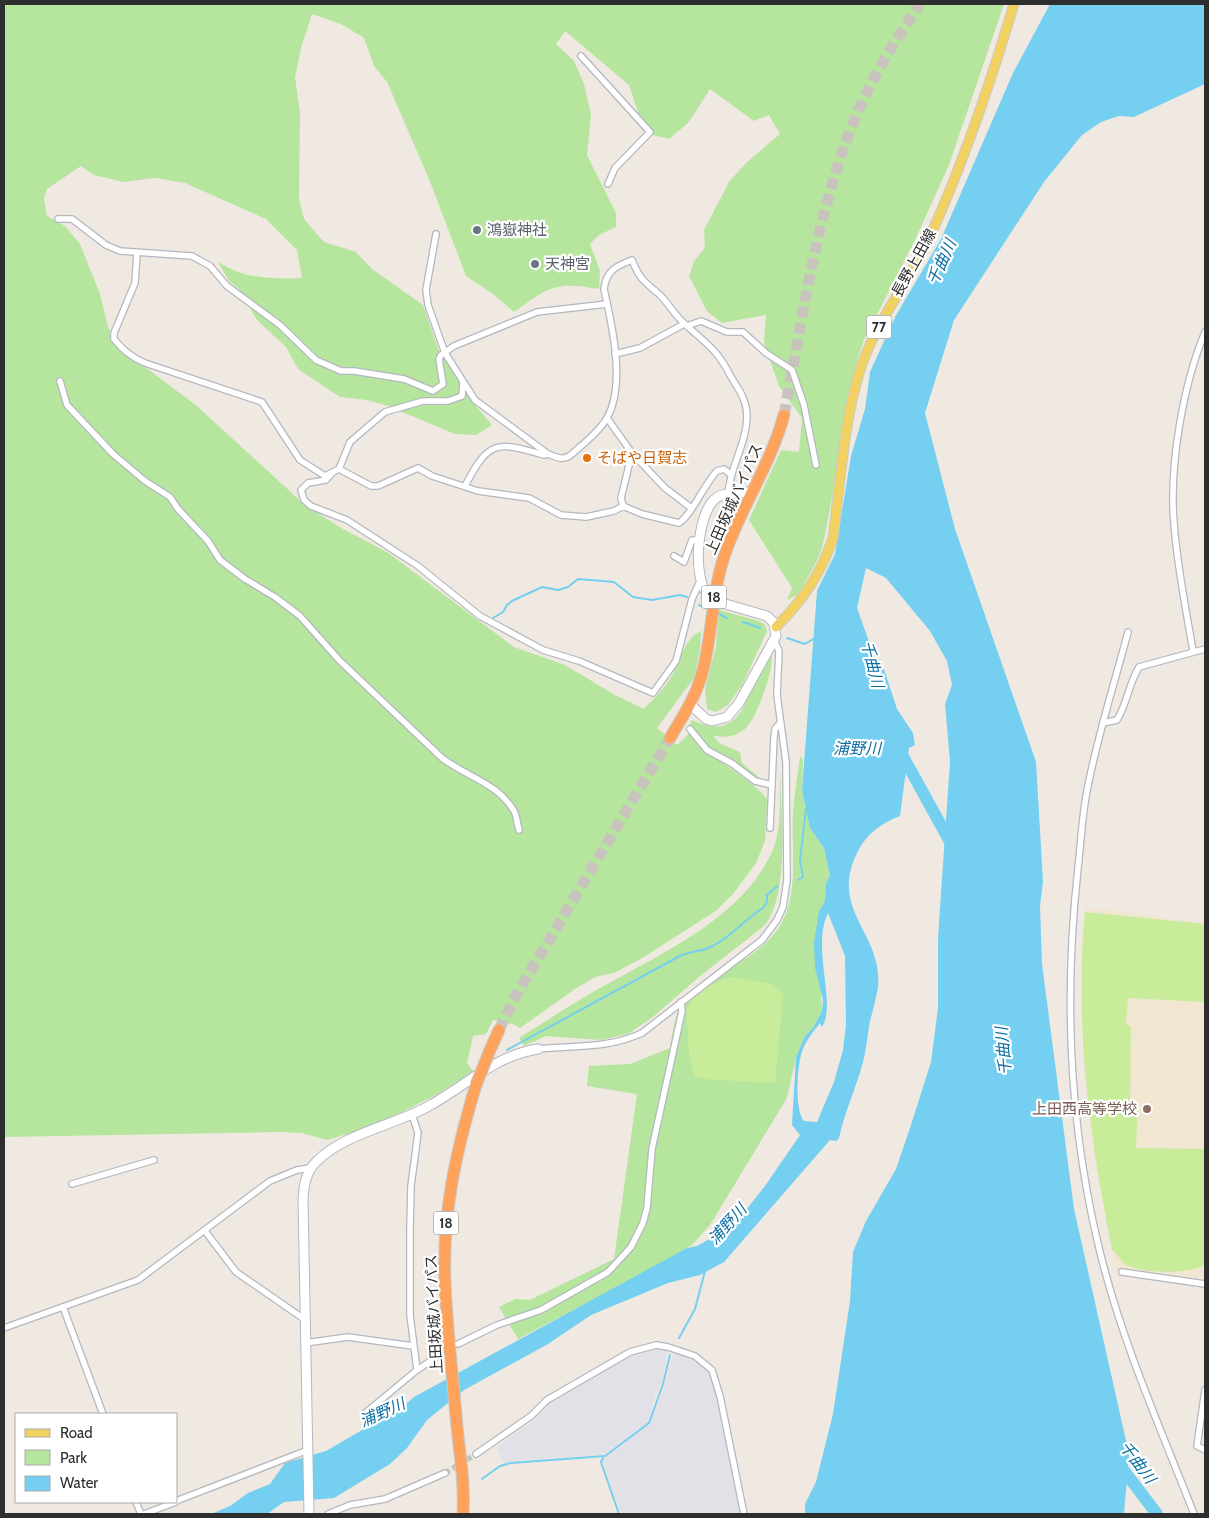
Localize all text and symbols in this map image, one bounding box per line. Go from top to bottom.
place label: 鴻嶽神社 [487,221,547,239]
marker: 鴻嶽神社 [471,224,483,236]
street label: 長野上田線 [888,226,940,300]
water label: 千曲川 [923,235,961,288]
place label: 天神宮 [545,255,590,273]
marker: 天神宮 [529,258,541,270]
road number: 77 [866,316,892,338]
street label: 上田坂城バイパス [701,441,767,557]
place label: そばや日賀志 [597,449,687,467]
marker: そばや日賀志 [581,452,593,464]
road number: 18 [702,586,726,608]
water label: 千曲川 [857,639,888,692]
water label: 浦野川 [833,739,883,758]
water label: 千曲川 [992,1024,1015,1076]
place label: 上田西高等学校 [1032,1100,1137,1118]
marker: 上田西高等学校 [1141,1103,1153,1115]
water label: 浦野川 [704,1199,752,1249]
road number: 18 [434,1212,458,1234]
street label: 上田坂城バイパス [422,1254,446,1374]
water label: 浦野川 [356,1393,410,1431]
legend [15,1413,178,1503]
text: Road [60,1424,93,1442]
water label: 千曲川 [1116,1437,1161,1489]
text: Park [60,1449,87,1467]
text: Water [60,1474,98,1492]

